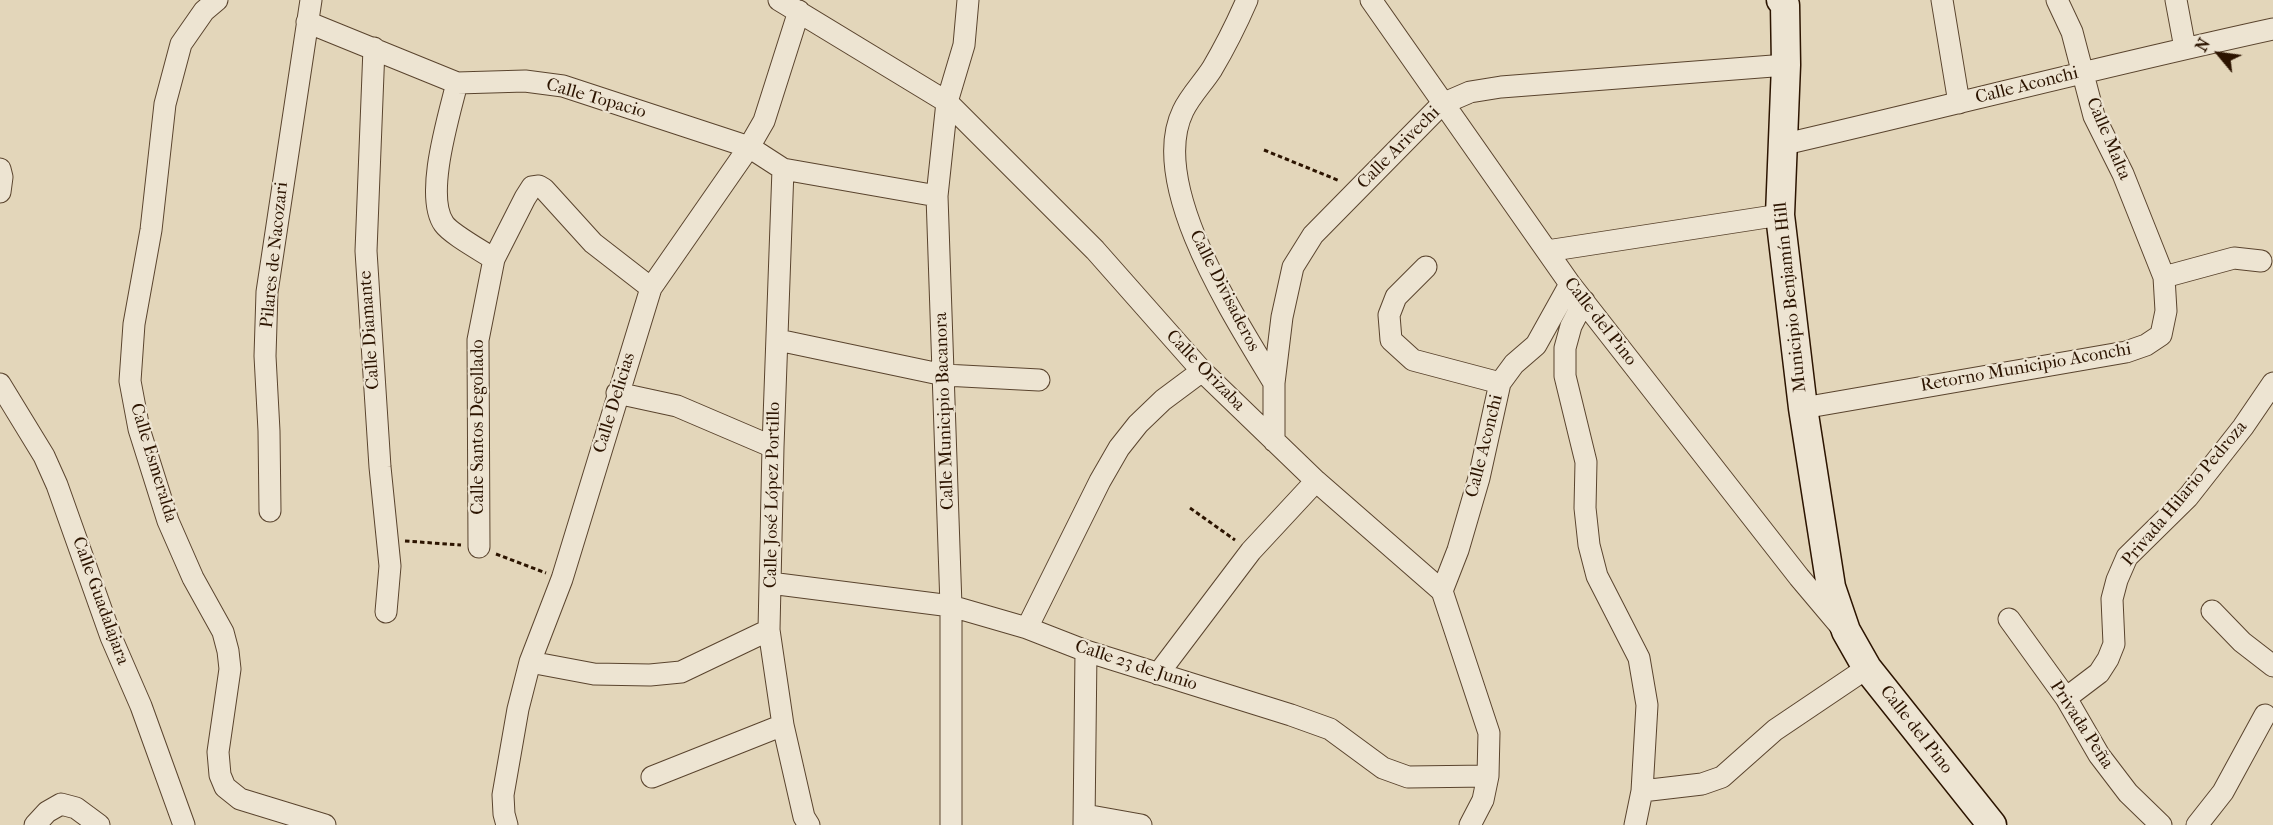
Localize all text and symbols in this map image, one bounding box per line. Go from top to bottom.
north arrow [2189,24,2249,84]
text: N [2192,35,2214,55]
street label: Calle Aconchi [1973,63,2081,109]
street label: Calle Topacio [544,74,648,124]
street label: Calle Malta [2081,95,2135,183]
street label: Calle Arivechi [1353,102,1445,194]
street label: Pilares de Nacozari [257,181,293,329]
street label: Municipio Benjamín Hill [1770,201,1812,393]
street label: Calle Divisaderos [1184,227,1264,355]
street label: Calle Diamante [355,270,385,390]
street label: Calle del Pino [1559,274,1641,370]
street label: Calle Municipio Bacanora [931,312,959,510]
street label: Calle Orizaba [1161,326,1249,416]
street label: Calle Santos Degollado [468,339,490,515]
street label: Retorno Municipio Aconchi [1919,339,2133,397]
street label: Calle Delicias [589,350,641,456]
street label: Calle Aconchi [1462,392,1508,500]
street label: Calle Esmeralda [125,401,181,525]
street label: Calle José López Portillo [761,402,785,588]
street label: Privada Hilario Pedroza [2118,417,2252,571]
street label: Calle Guadalajara [67,534,133,668]
street label: Calle 23 de Junio [1072,636,1200,696]
street label: Privada Peña [2044,677,2118,773]
street label: Calle del Pino [1875,682,1957,778]

